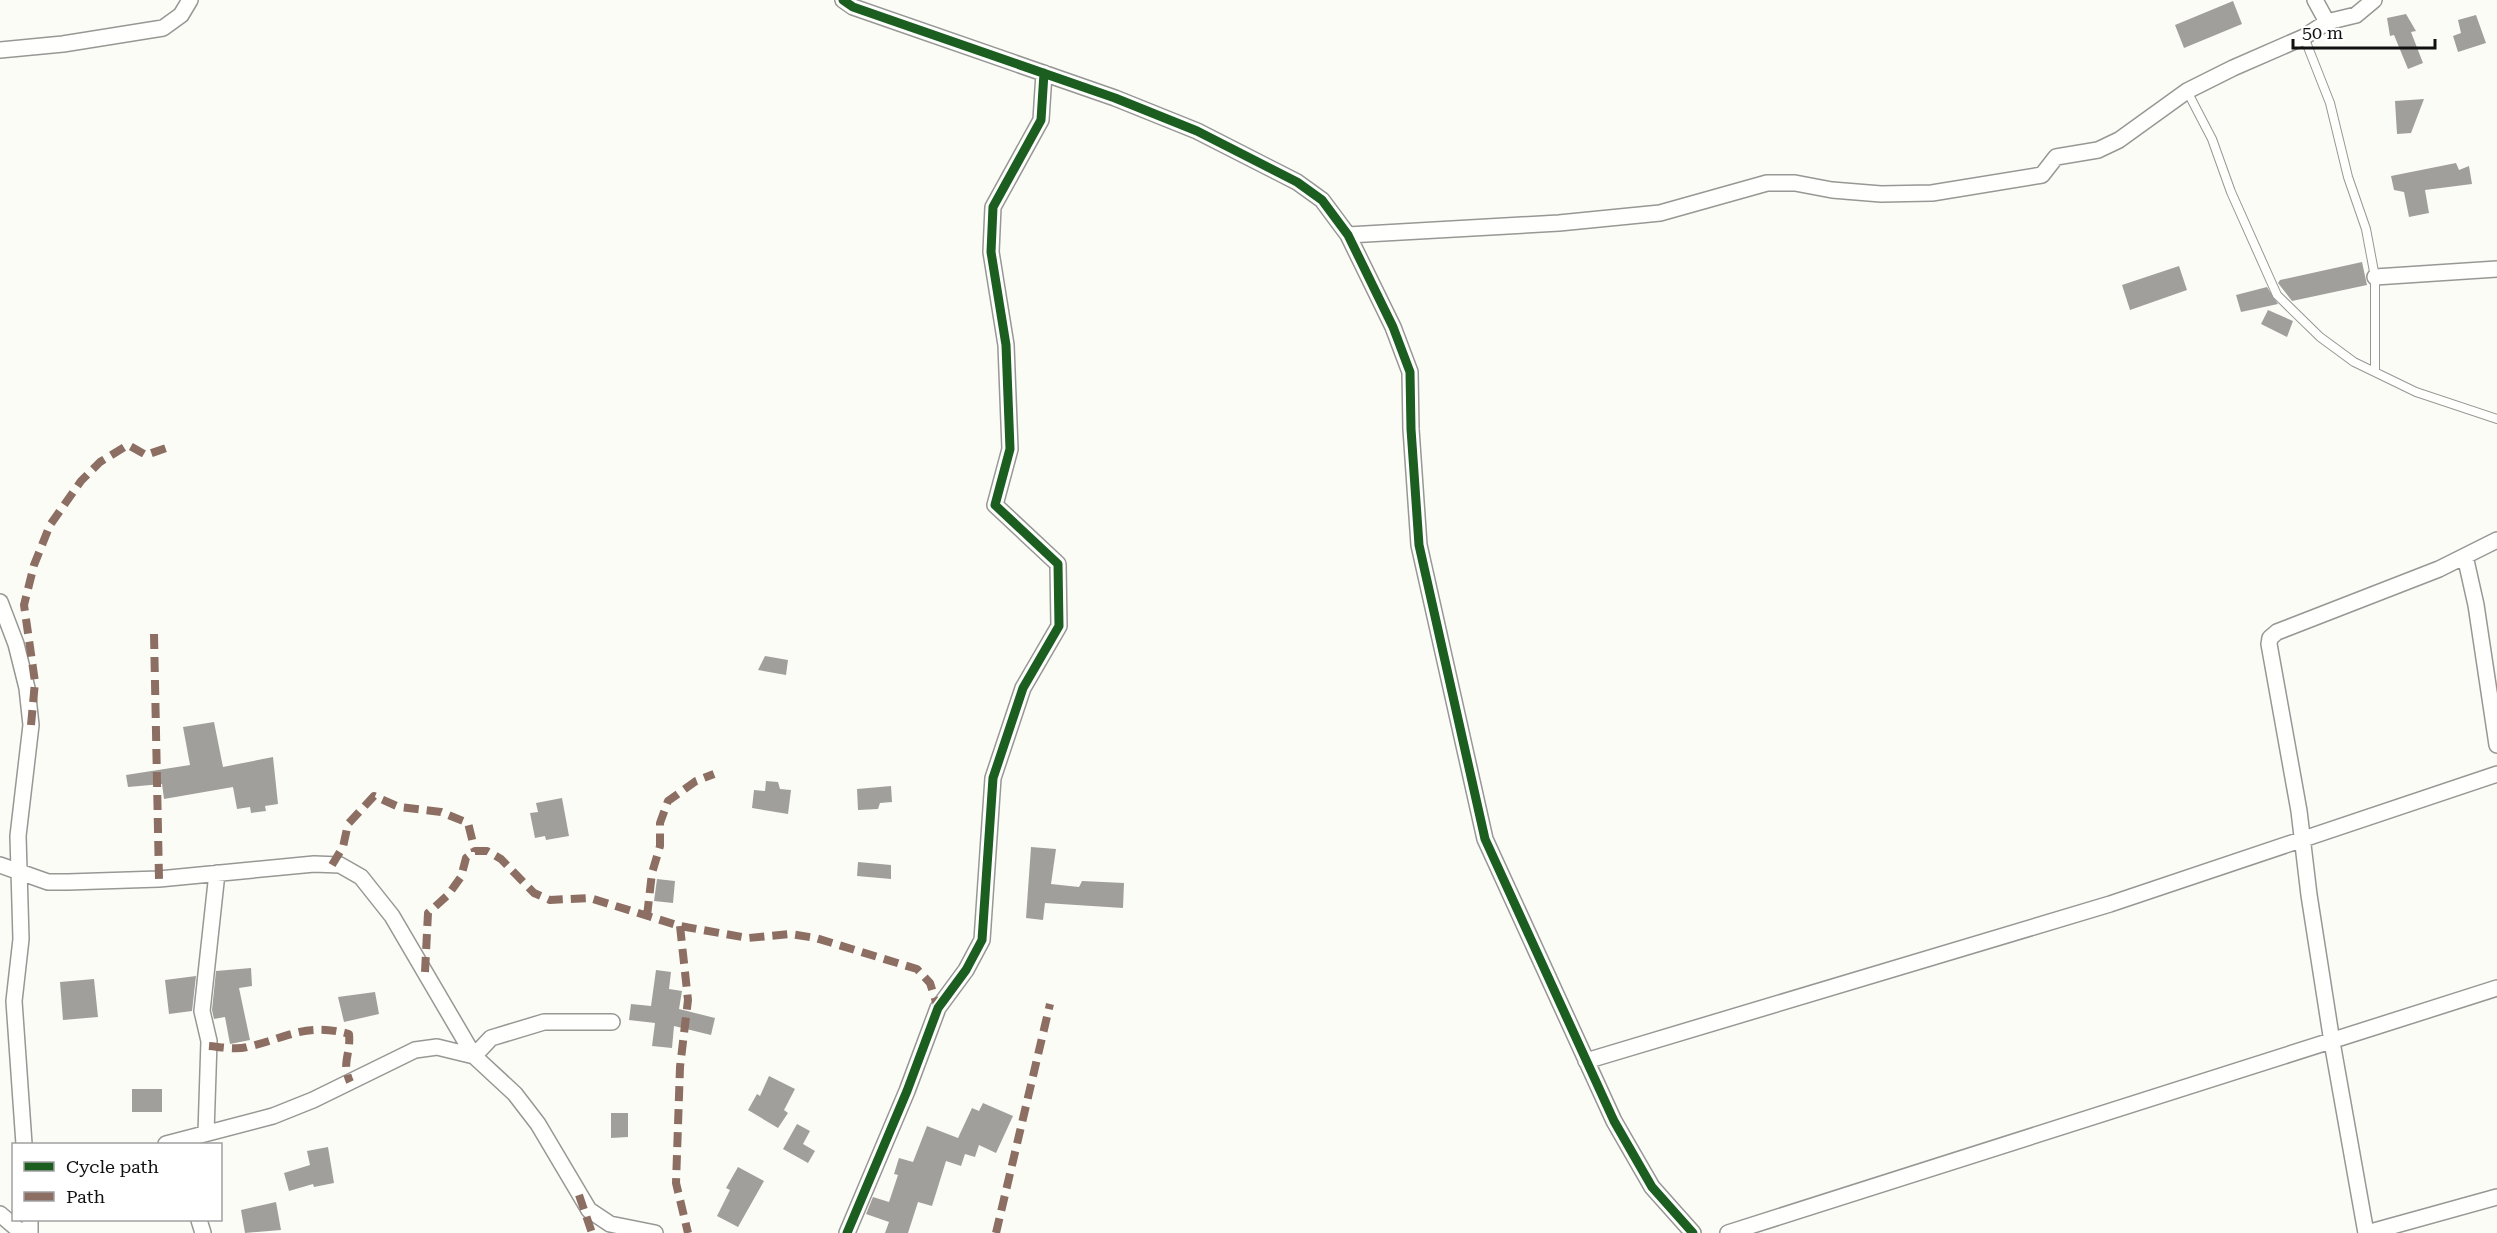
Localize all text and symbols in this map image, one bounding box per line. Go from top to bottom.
scale bar [2293,12,2436,50]
text: 50 m [2302,22,2343,43]
legend [12,1143,222,1221]
text: Cycle path [66,1156,159,1177]
text: Path [66,1186,105,1207]

